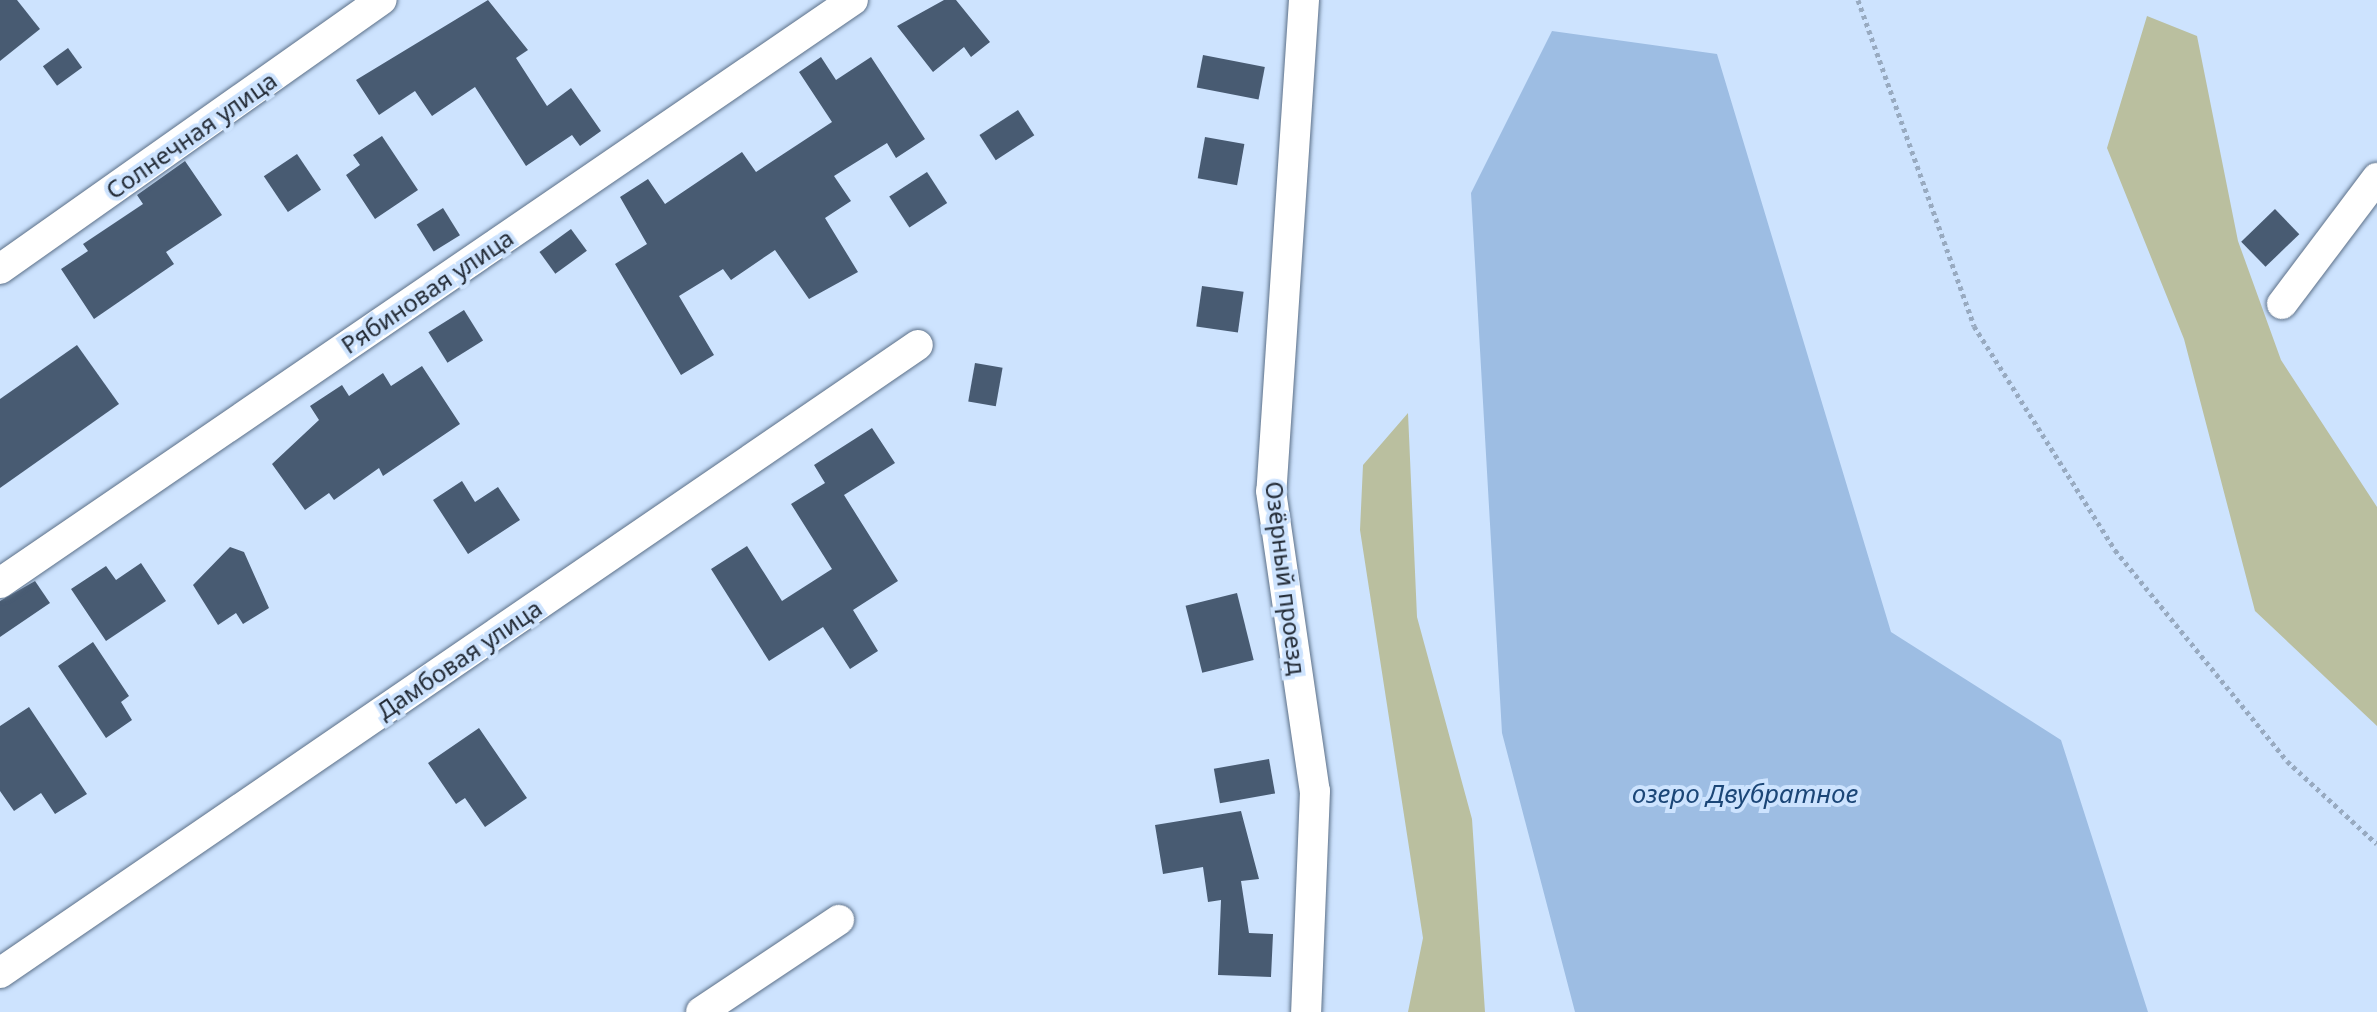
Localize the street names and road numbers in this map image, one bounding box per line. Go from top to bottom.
street label: Солнечная улица [100,65,282,205]
street label: Рябиновая улица [335,223,519,359]
street label: Озёрный проезд [1260,480,1312,676]
street label: Дамбовая улица [371,593,547,725]

